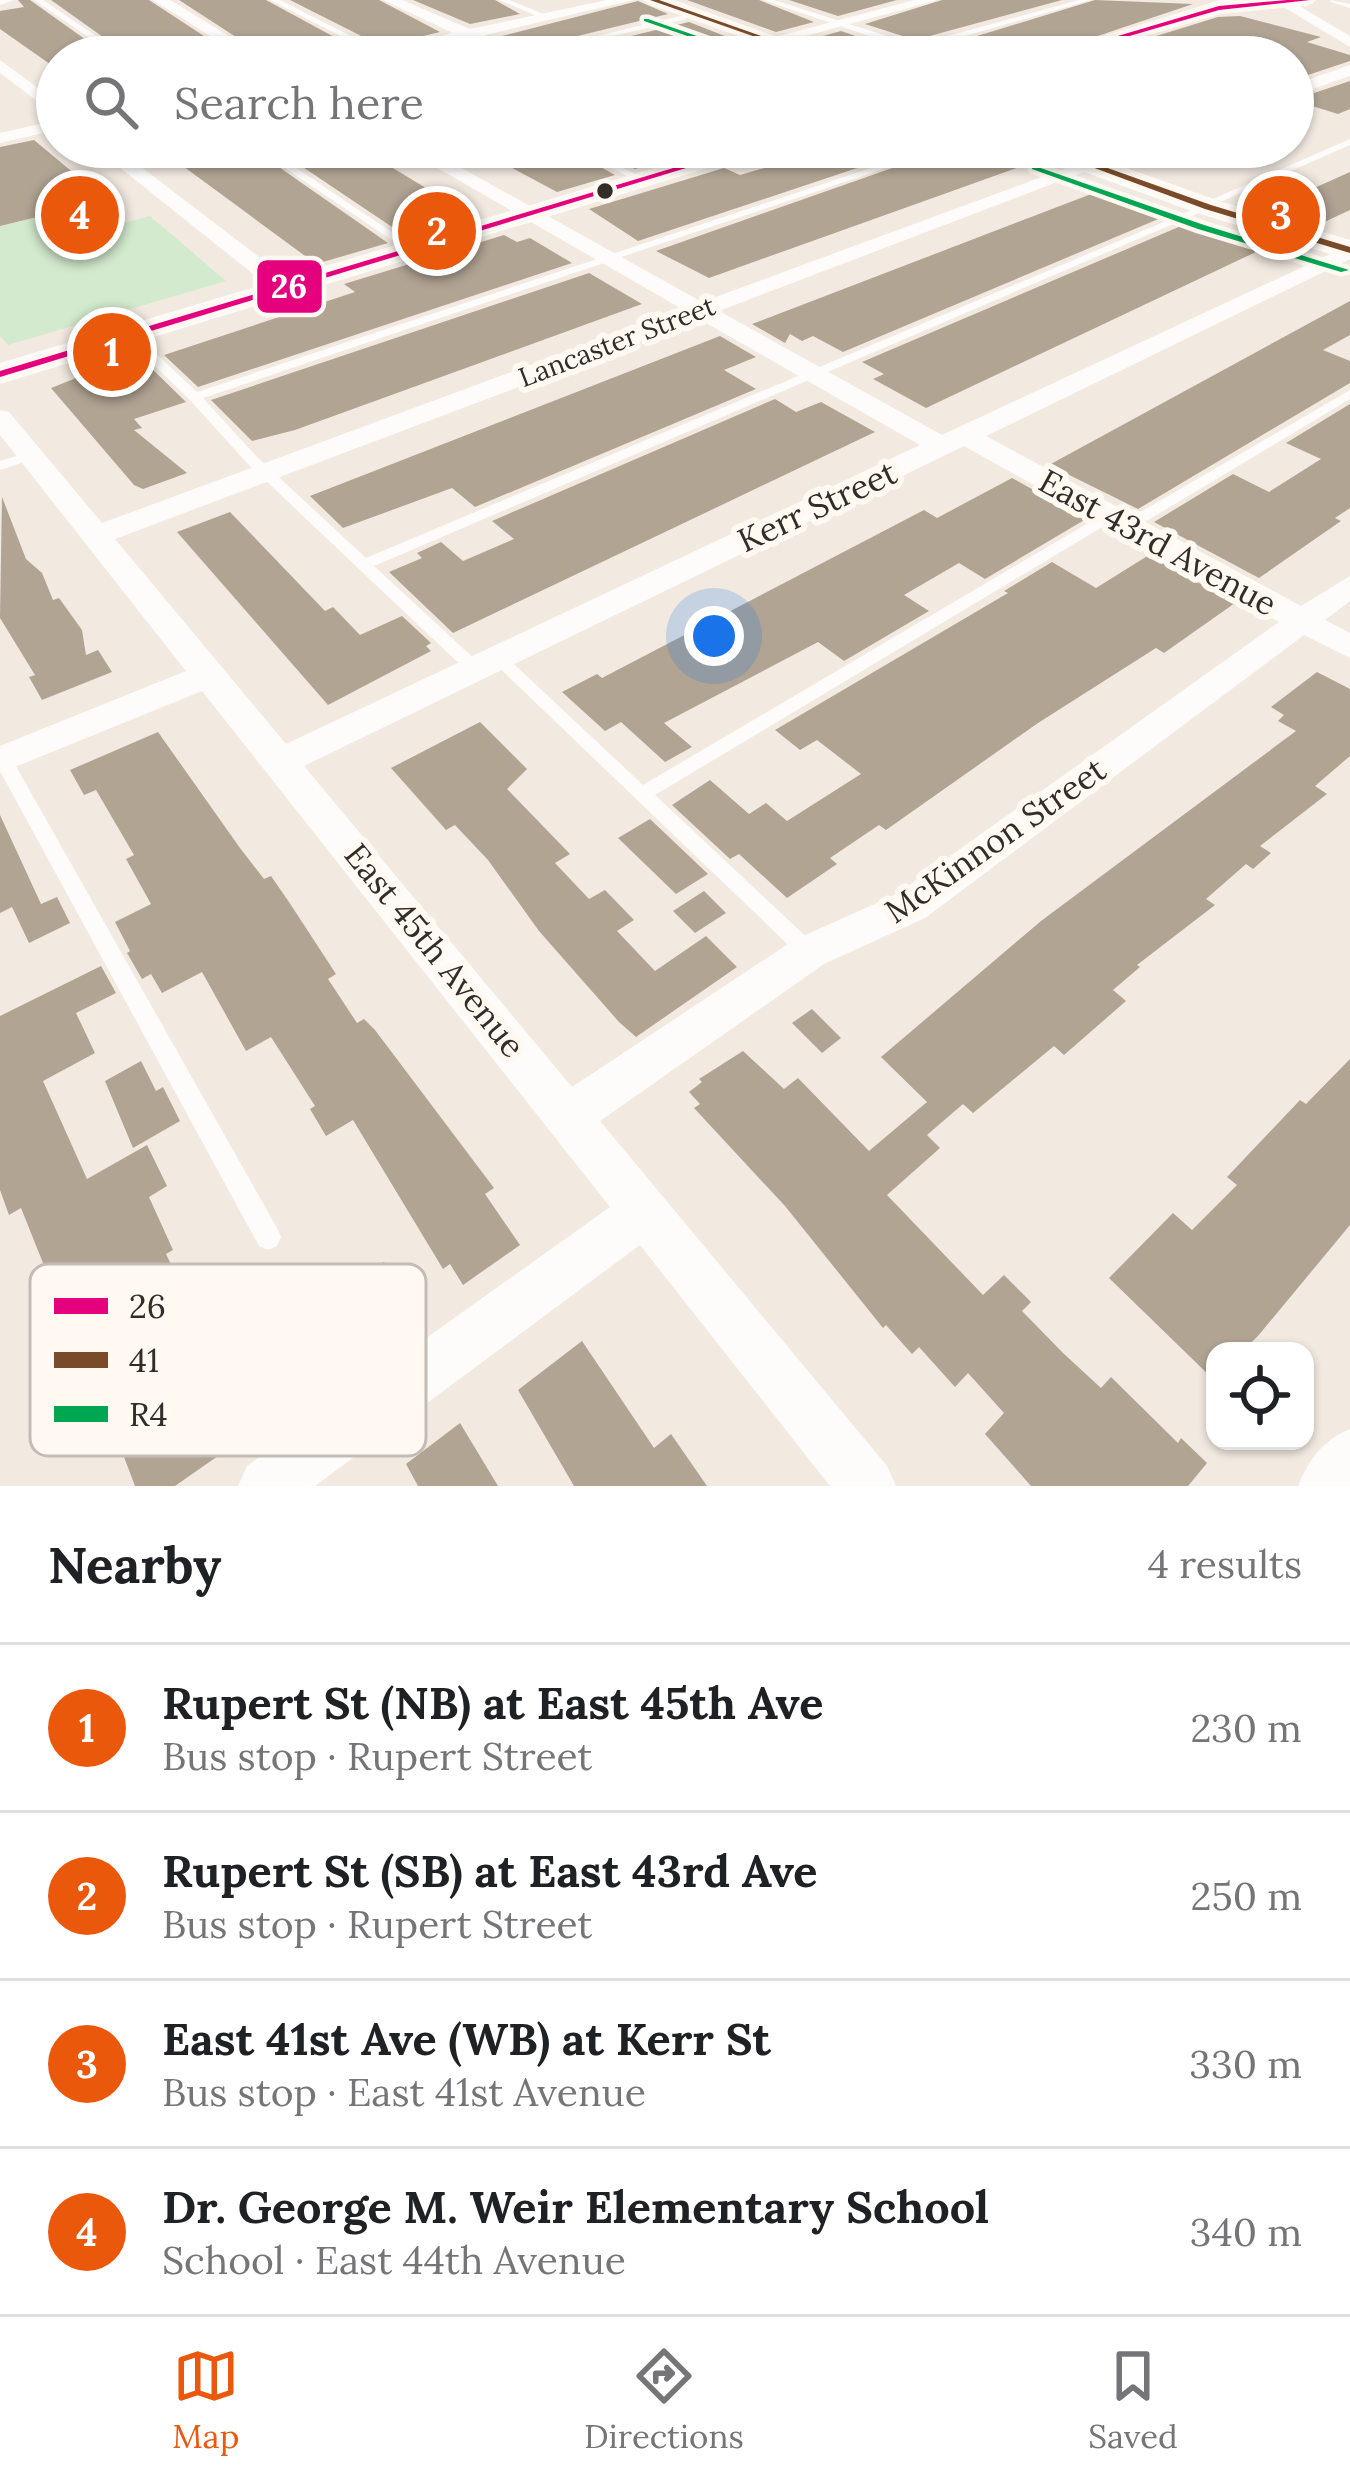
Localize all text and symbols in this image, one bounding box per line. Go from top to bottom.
search box [36,36,1314,168]
icon: search [78,69,144,135]
text: Search here [174,74,424,131]
pin: 4 [41,170,119,260]
pin: 3 [1242,170,1320,260]
unlabelled marker [594,180,616,202]
pin: 2 [398,186,476,276]
line badge: 26 [255,258,324,315]
text: 26 [271,265,307,307]
street label: Lancaster Street [514,288,720,394]
pin: 1 [73,307,151,397]
street label: Kerr Street [731,451,903,561]
street label: East 43rd Avenue [1032,459,1284,625]
your location [684,606,744,666]
street label: McKinnon Street [876,748,1114,932]
street label: East 45th Avenue [336,834,534,1066]
legend [30,1264,426,1456]
text: 26 [129,1285,166,1327]
text: 41 [129,1339,159,1381]
map controls [1206,1342,1314,1450]
button: locate [1206,1342,1314,1450]
text: R4 [129,1393,168,1435]
text: Nearby [48,1532,221,1597]
text: 4 results [1148,1539,1302,1589]
text: Rupert St (NB) at East 45th Ave [162,1674,823,1731]
text: 1 [79,1703,95,1753]
text: 230 m [1191,1703,1302,1753]
text: Bus stop · Rupert Street [162,1731,592,1781]
text: Rupert St (SB) at East 43rd Ave [162,1842,818,1899]
text: 2 [77,1871,97,1921]
text: 250 m [1190,1871,1302,1921]
text: Bus stop · Rupert Street [162,1899,592,1949]
text: East 41st Ave (WB) at Kerr St [162,2010,771,2067]
text: 3 [76,2039,98,2089]
text: 330 m [1189,2039,1302,2089]
text: Bus stop · East 41st Avenue [162,2067,646,2117]
text: Dr. George M. Weir Elementary School [162,2178,989,2235]
text: 4 [76,2207,98,2257]
text: 340 m [1190,2207,1302,2257]
text: School · East 44th Avenue [162,2235,626,2285]
tab: Map [172,2343,239,2457]
tab: Directions [584,2343,744,2457]
tab: Saved [1088,2343,1178,2457]

